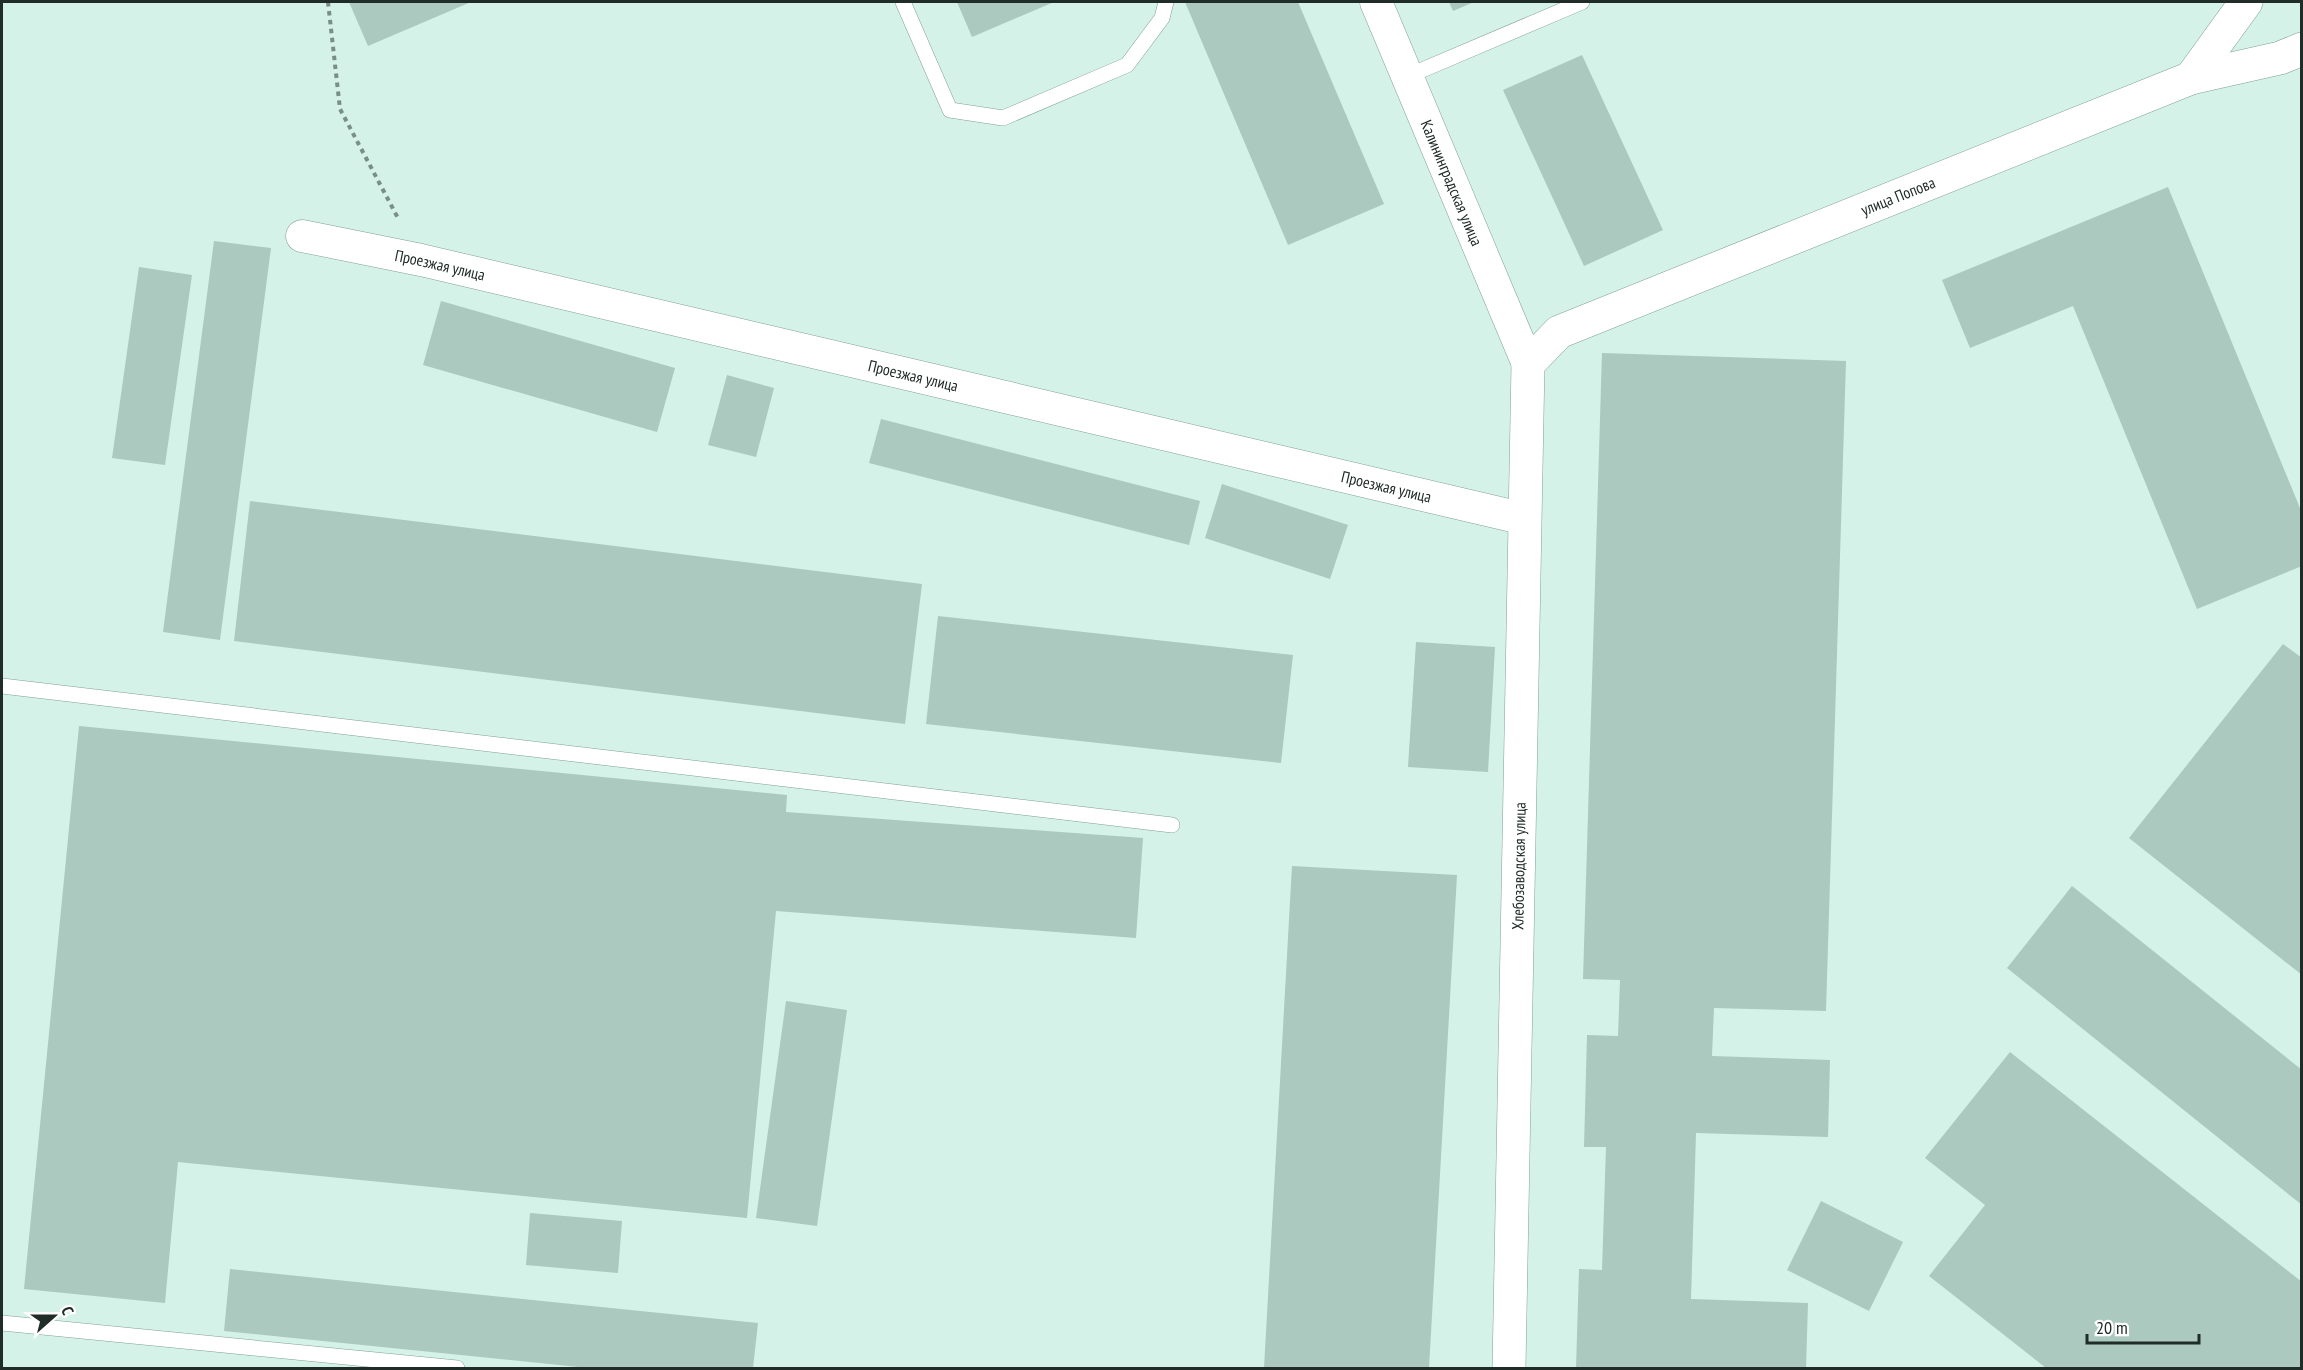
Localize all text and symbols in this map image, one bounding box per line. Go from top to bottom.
street label: Калининградская улица [1417,117,1487,249]
street label: улица Попова [1858,172,1938,220]
street label: Проезжая улица [393,245,487,285]
street label: Проезжая улица [866,355,960,396]
street label: Проезжая улица [1339,466,1433,507]
street label: Хлебозаводская улица [1507,802,1530,930]
north arrow [24,1286,84,1346]
text: С [57,1304,79,1318]
scale bar [2087,1307,2200,1345]
text: 20 m [2096,1316,2128,1339]

